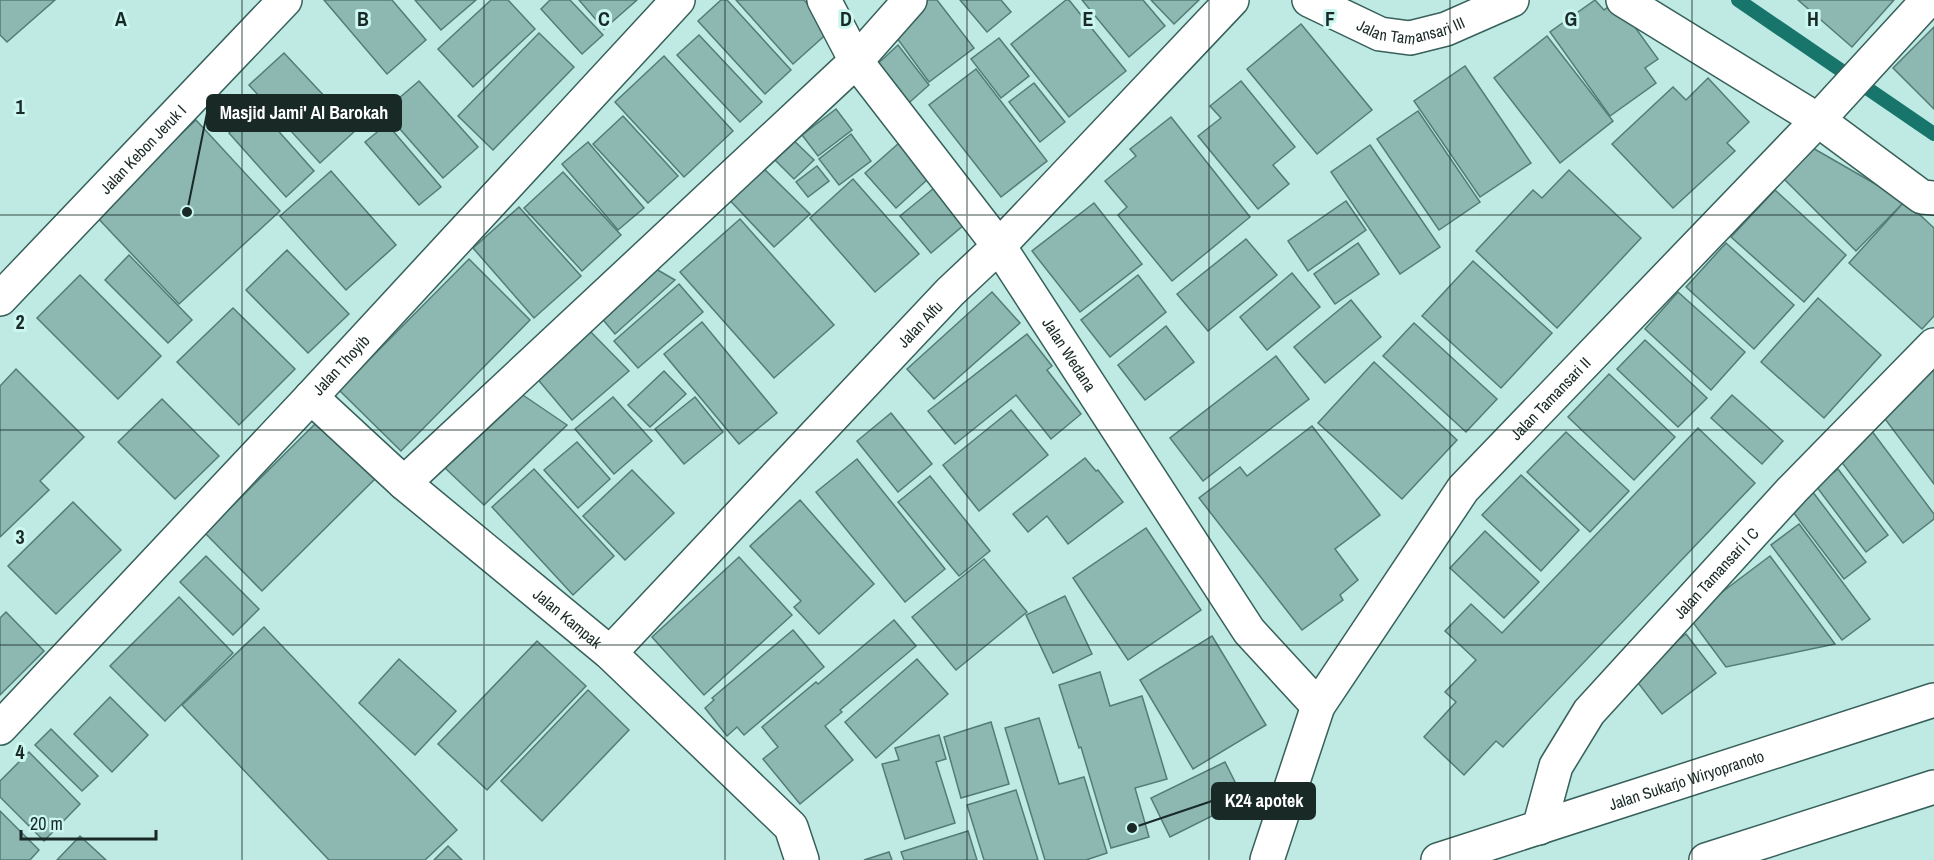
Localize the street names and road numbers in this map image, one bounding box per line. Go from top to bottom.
street label: Jalan Tamansari III [1353,11,1468,50]
street label: Jalan Kebon Jeruk I [95,100,191,199]
street label: Jalan Alfu [892,296,947,352]
street label: Jalan Wedana [1037,313,1102,396]
street label: Jalan Thoyib [307,330,374,400]
street label: Jalan Tamansari II [1505,352,1595,445]
street label: Jalan Tamansari I C [1669,522,1764,623]
street label: Jalan Kampak [529,583,607,653]
street label: Jalan Sukarjo Wiryopranoto [1606,745,1767,815]

